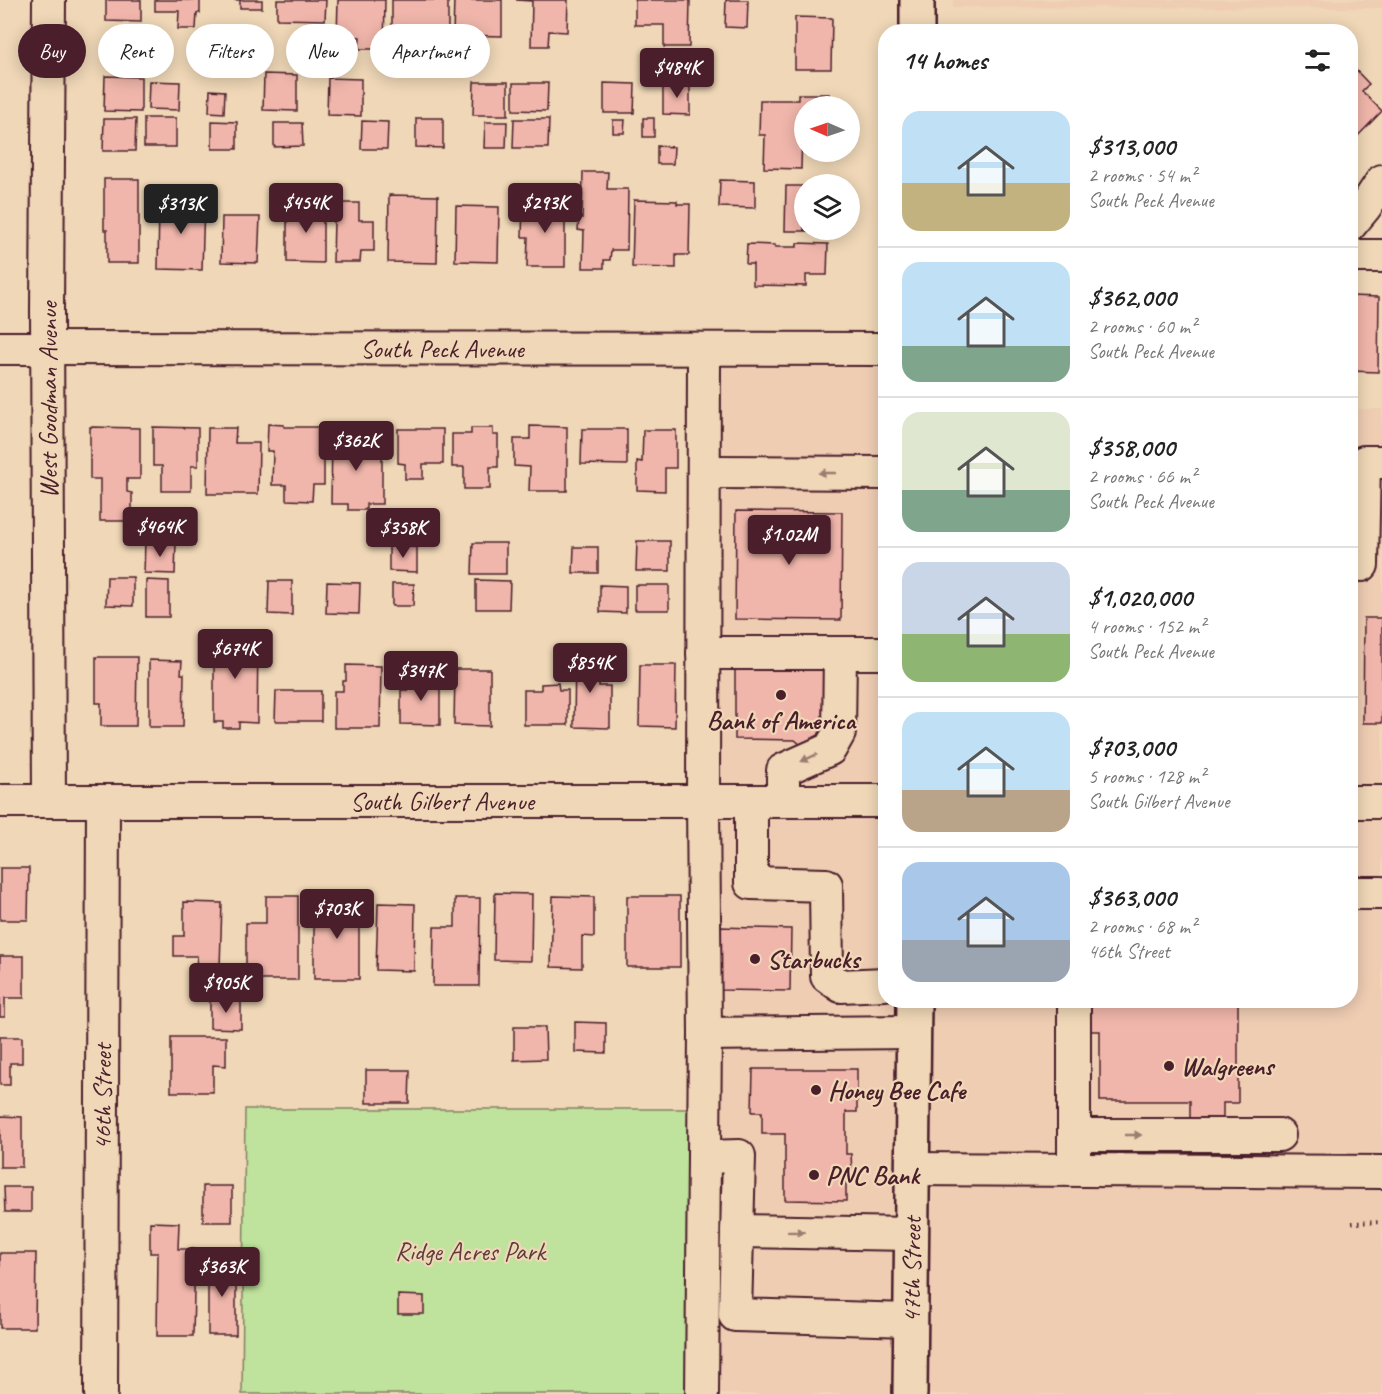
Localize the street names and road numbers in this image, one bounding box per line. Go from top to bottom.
street label: West Goodman Avenue [32,299,65,498]
street label: South Peck Avenue [360,332,525,366]
street label: South Gilbert Avenue [350,785,537,818]
street label: 46th Street [86,1041,119,1150]
street label: 47th Street [895,1214,929,1323]

